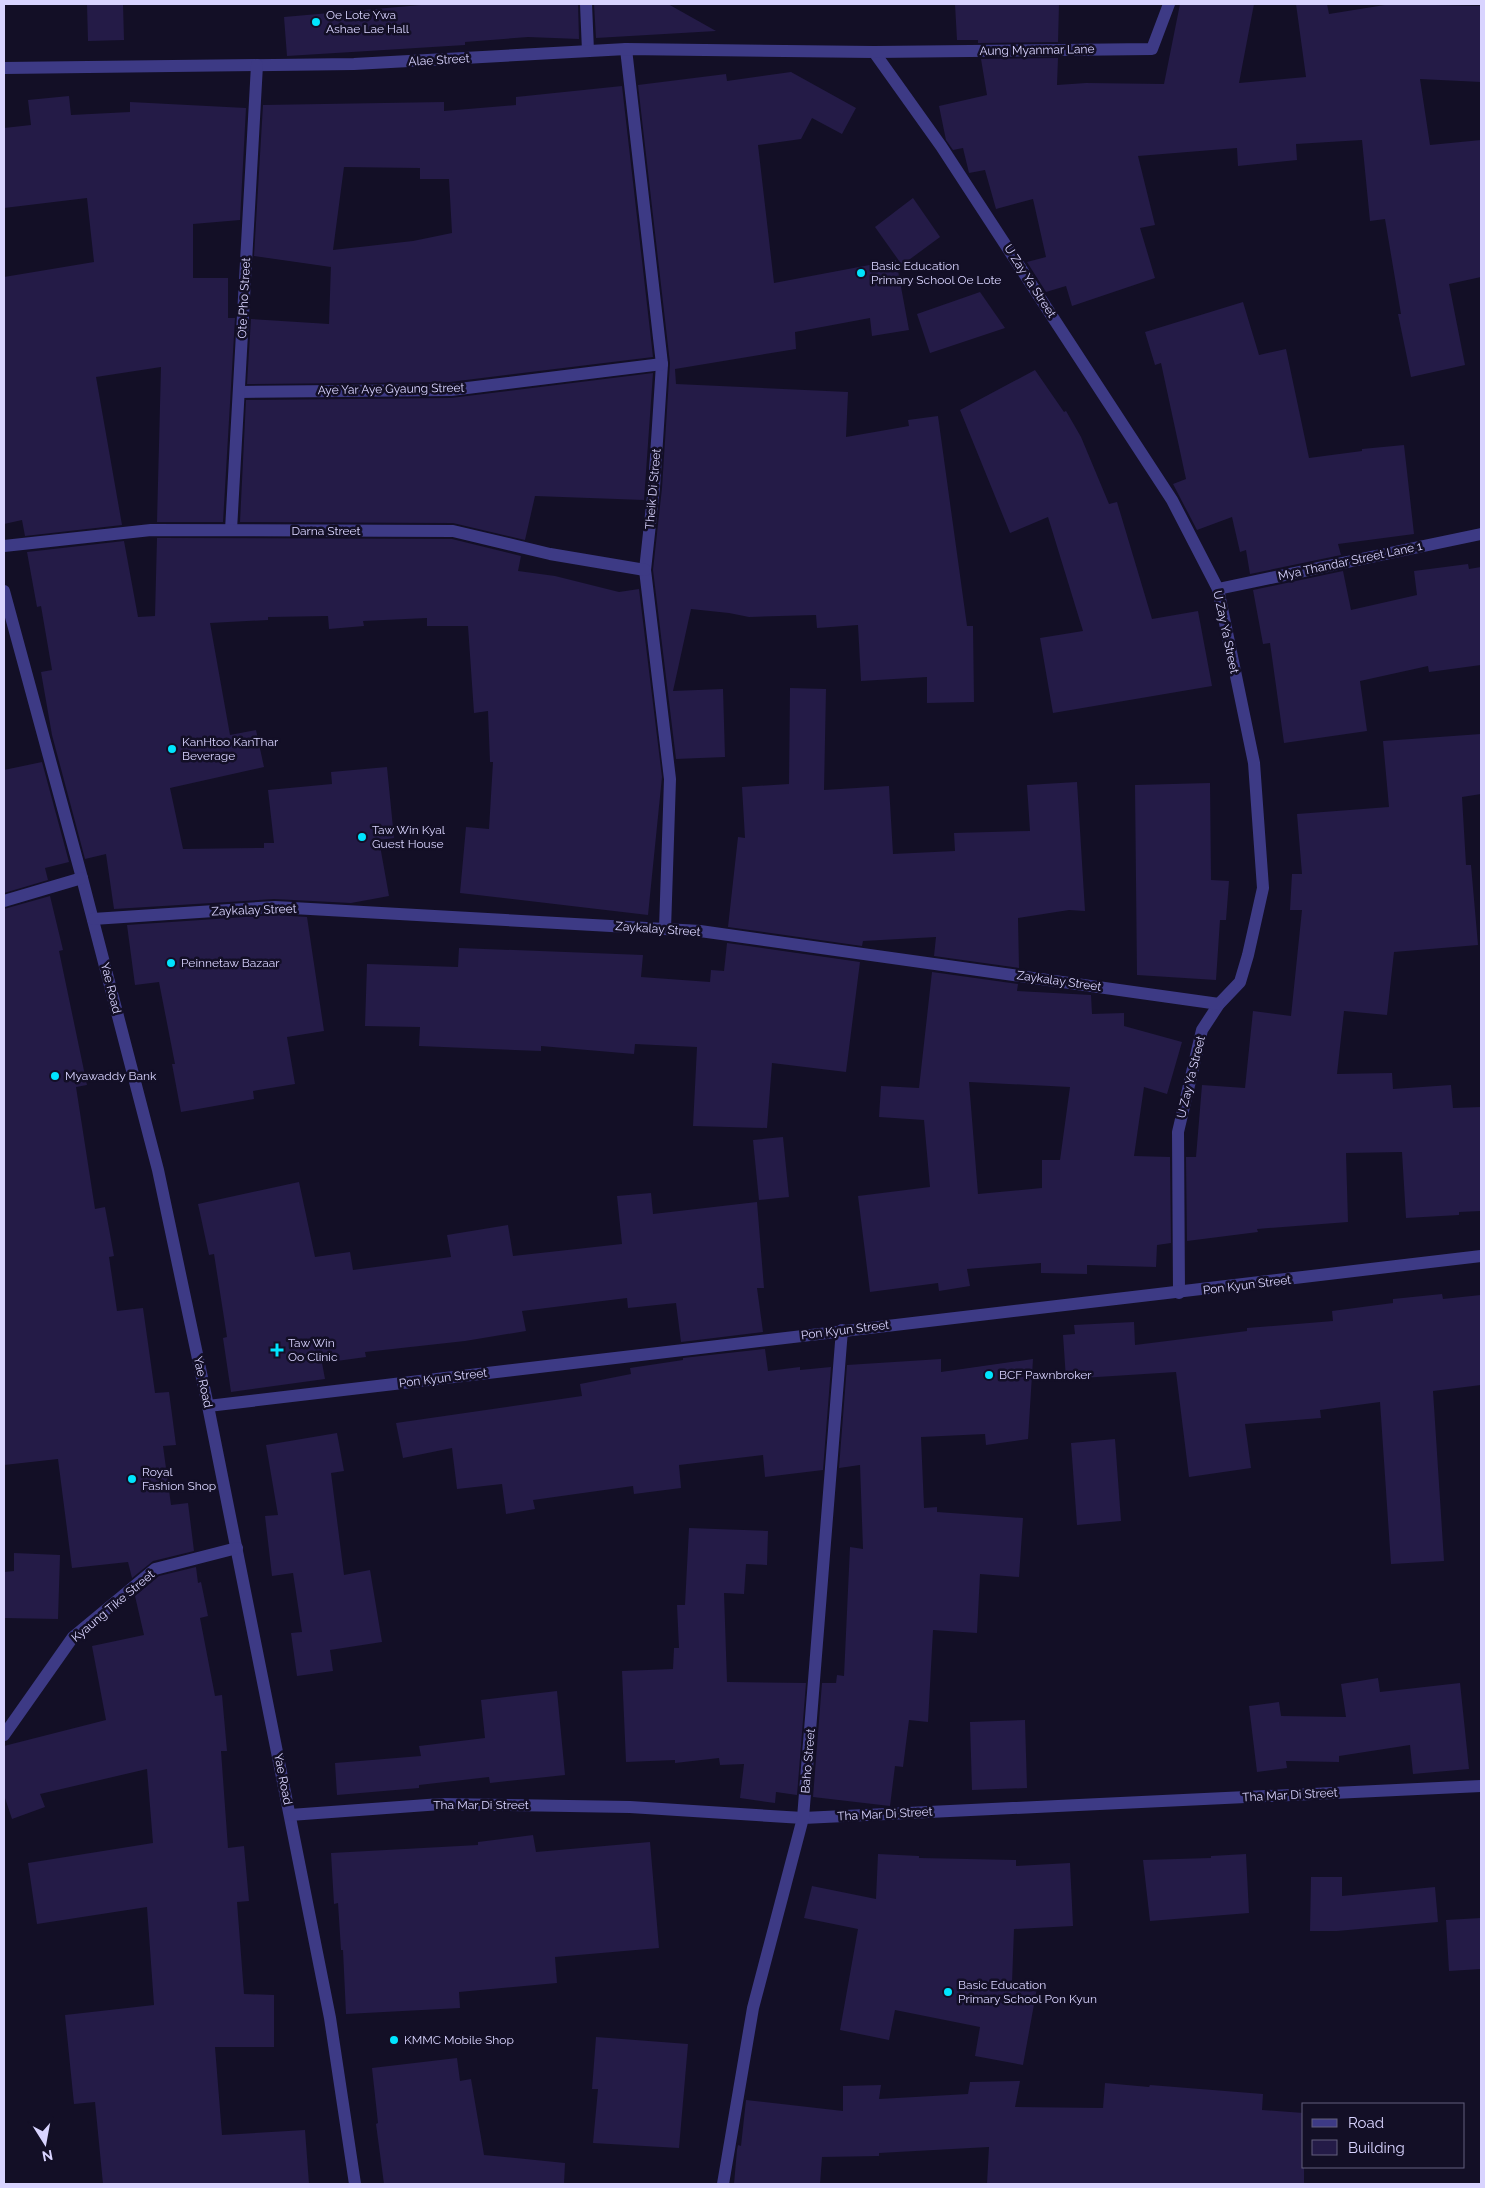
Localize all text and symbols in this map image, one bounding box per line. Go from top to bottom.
place label: Oe Lote Ywa Ashae Lae Hall [326,8,410,36]
marker: Oe Lote Ywa Ashae Lae Hall [310,16,322,28]
street label: Aung Myanmar Lane [979,42,1095,58]
street label: Alae Street [408,51,470,69]
street label: U Zay Ya Street [1001,242,1059,320]
street label: Ote Pho Street [235,257,253,339]
place label: Basic Education Primary School Oe Lote [871,259,1001,287]
marker: Basic Education Primary School Oe Lote [855,267,867,279]
street label: Aye Yar Aye Gyaung Street [317,381,465,397]
street label: Theik Di Street [643,448,663,530]
street label: Darna Street [291,524,361,538]
street label: Mya Thandar Street Lane 1 [1277,539,1423,583]
street label: U Zay Ya Street [1210,589,1242,675]
place label: KanHtoo KanThar Beverage [182,735,279,763]
marker: KanHtoo KanThar Beverage [166,743,178,755]
place label: Taw Win Kyal Guest House [372,823,446,851]
marker: Taw Win Kyal Guest House [356,831,368,843]
street label: Zaykalay Street [211,902,297,918]
street label: Zaykalay Street [615,919,701,939]
place label: Peinnetaw Bazaar [181,956,280,970]
marker: Peinnetaw Bazaar [165,957,177,969]
street label: Yae Road [98,961,124,1015]
street label: Zaykalay Street [1016,968,1102,994]
street label: U Zay Ya Street [1174,1034,1208,1120]
place label: Myawaddy Bank [65,1069,157,1083]
marker: Myawaddy Bank [49,1070,61,1082]
street label: Pon Kyun Street [1202,1273,1292,1297]
street label: Pon Kyun Street [800,1318,890,1342]
place label: Taw Win Oo Clinic [288,1336,338,1364]
marker: Taw Win Oo Clinic [270,1343,284,1357]
street label: Yae Road [191,1355,215,1409]
street label: Pon Kyun Street [398,1366,488,1390]
place label: BCF Pawnbroker [999,1368,1092,1382]
marker: BCF Pawnbroker [983,1369,995,1381]
place label: Royal Fashion Shop [142,1465,216,1493]
marker: Royal Fashion Shop [126,1473,138,1485]
street label: Kyaung Tike Street [69,1567,157,1645]
street label: Baho Street [798,1728,818,1794]
street label: Yae Road [271,1752,295,1806]
street label: Tha Mar Di Street [1242,1786,1338,1804]
street label: Tha Mar Di Street [433,1798,529,1812]
street label: Tha Mar Di Street [837,1805,933,1823]
place label: Basic Education Primary School Pon Kyun [958,1978,1097,2006]
marker: Basic Education Primary School Pon Kyun [942,1986,954,1998]
place label: KMMC Mobile Shop [404,2033,514,2047]
marker: KMMC Mobile Shop [388,2034,400,2046]
legend [1302,2103,1465,2168]
text: Road [1348,2114,1384,2132]
north arrow [20,2118,70,2168]
text: Building [1348,2139,1405,2157]
text: N [41,2147,54,2165]

